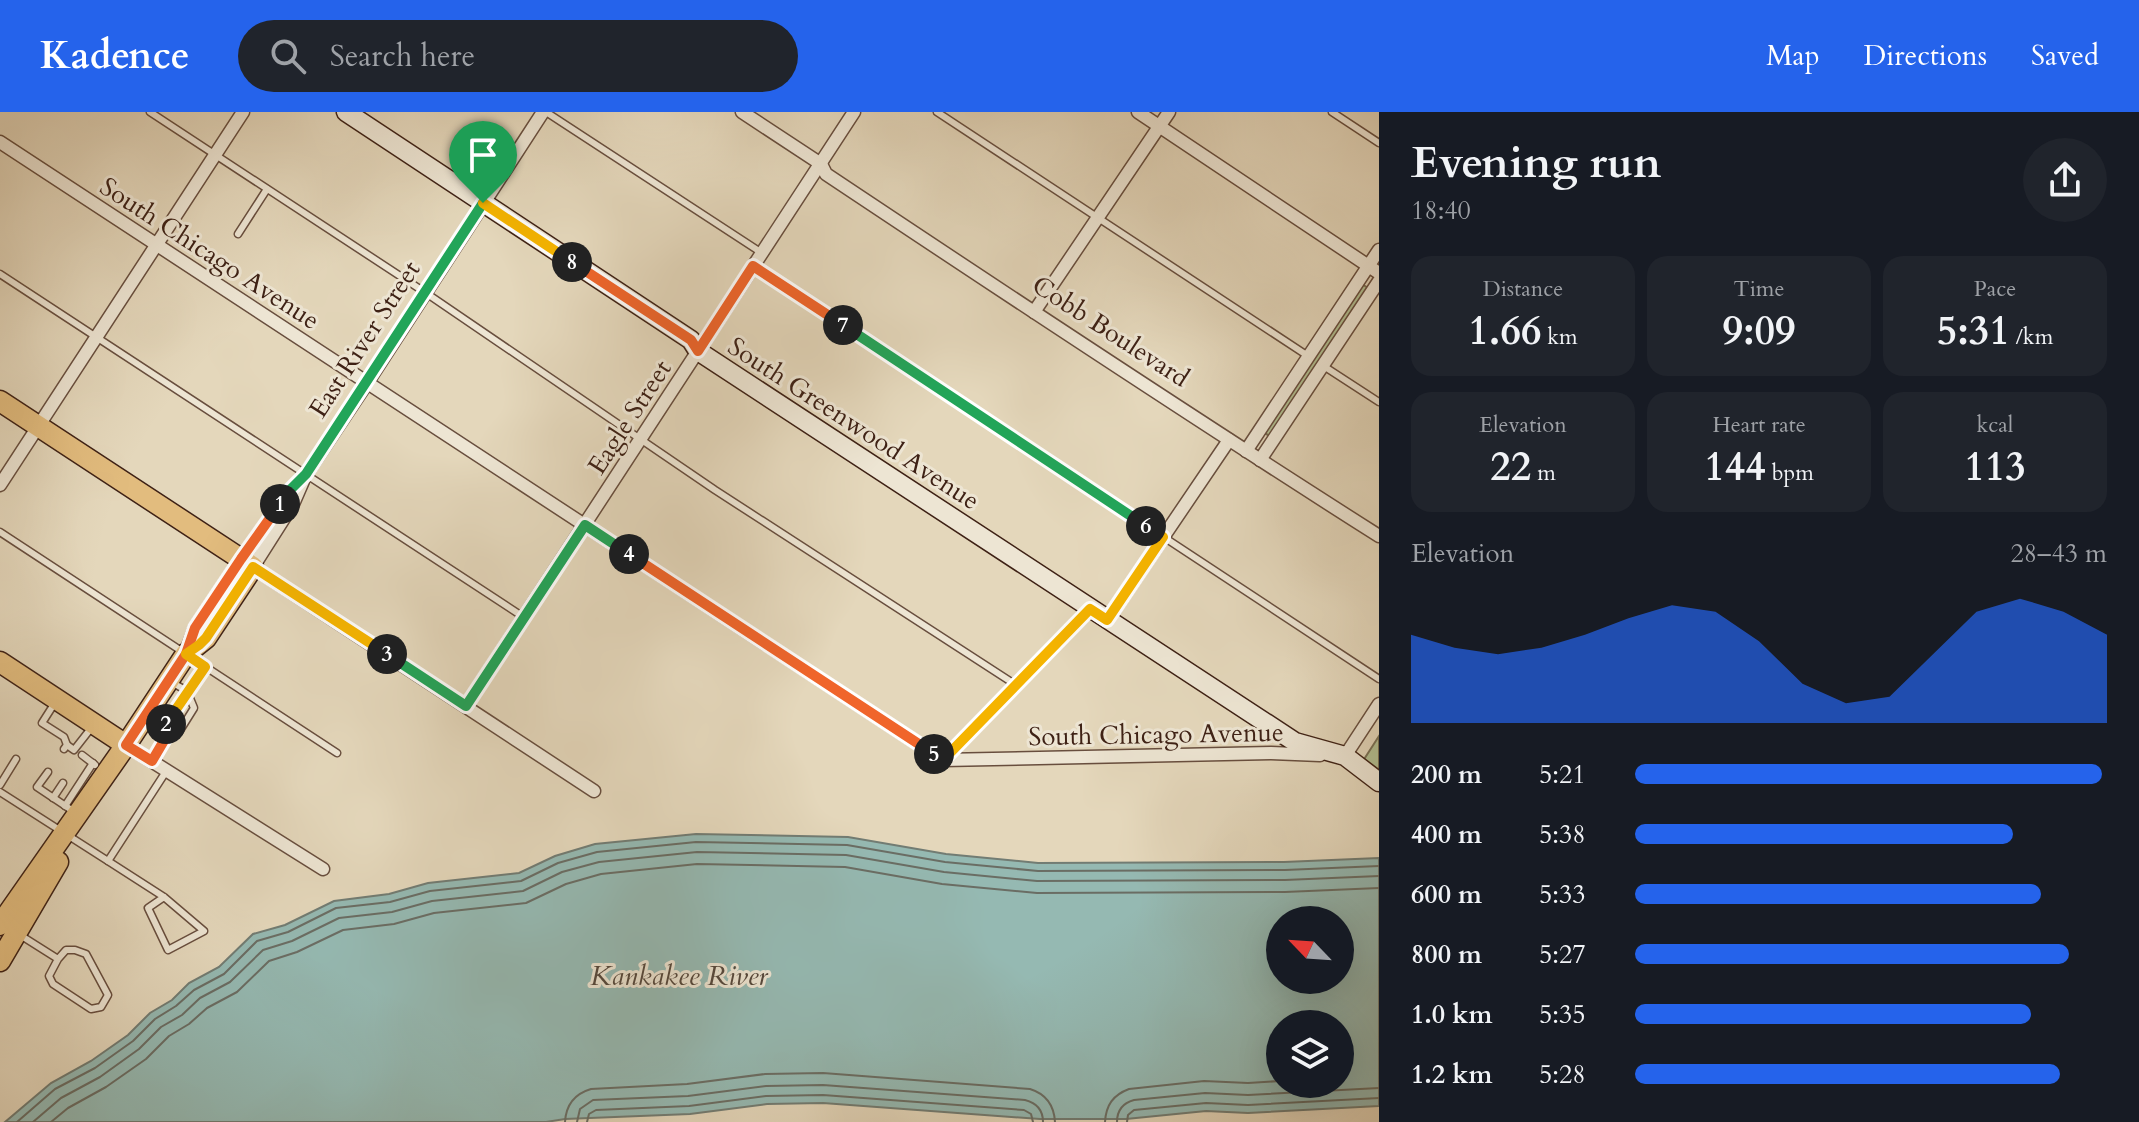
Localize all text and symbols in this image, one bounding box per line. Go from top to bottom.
search box [238,20,798,92]
text: Kadence [40,30,190,82]
icon: search [266,34,310,78]
text: Search here [330,36,475,77]
text: Map [1766,37,1820,75]
text: Directions [1864,37,1987,75]
text: Saved [2031,37,2099,75]
pin [449,121,517,203]
icon: arrive [461,133,505,177]
text: Evening run [1411,133,1661,193]
button: share [2023,138,2107,222]
street label: South Chicago Avenue [93,169,326,338]
text: 18:40 [1411,193,1471,228]
pin: 8 [552,242,592,282]
text: 8 [566,247,578,277]
street label: East River Street [301,254,428,424]
street label: Cobb Boulevard [1025,267,1196,395]
text: Distance [1483,274,1563,304]
text: Time [1734,274,1784,304]
text: Pace [1974,274,2016,304]
text: 1.66 [1468,304,1541,359]
text: 9:09 [1722,304,1796,359]
text: 5:31 [1937,304,2010,359]
pin: 7 [823,305,863,345]
text: 7 [837,310,849,340]
text: km [1541,322,1578,352]
text: /km [2010,322,2053,352]
street label: South Greenwood Avenue [721,329,986,518]
street label: Eagle Street [579,353,679,481]
text: Elevation [1479,410,1567,440]
text: Heart rate [1712,410,1806,440]
text: kcal [1977,410,2013,440]
text: 22 [1490,440,1531,495]
text: 144 [1704,440,1766,495]
text: 113 [1964,440,2026,495]
text: m [1531,458,1556,488]
text: bpm [1766,458,1814,488]
pin: 1 [260,484,300,524]
text: 1 [274,489,286,519]
pin: 6 [1126,506,1166,546]
text: 6 [1140,511,1152,541]
pin: 4 [609,534,649,574]
text: Elevation [1411,536,1514,571]
text: 28–43 m [2010,536,2107,571]
text: 4 [623,539,635,569]
pin: 3 [367,634,407,674]
text: 3 [381,639,393,669]
pin: 2 [146,704,186,744]
text: 2 [160,709,172,739]
street label: South Chicago Avenue [1028,715,1284,754]
pin: 5 [914,734,954,774]
text: 5 [928,739,940,769]
text: 200 m [1411,757,1482,792]
text: 5:21 [1539,757,1586,792]
text: 400 m [1411,817,1482,852]
text: 5:38 [1539,817,1586,852]
text: 600 m [1411,877,1482,912]
text: 5:33 [1539,877,1586,912]
north arrow [1266,906,1354,994]
map controls [1266,906,1354,1098]
text: 800 m [1411,937,1482,972]
text: 5:27 [1539,937,1586,972]
water label: Kankakee River [590,957,769,995]
text: 1.0 km [1411,997,1492,1032]
text: 5:35 [1539,997,1586,1032]
button: layers [1266,1010,1354,1098]
text: 1.2 km [1411,1057,1492,1092]
text: 5:28 [1539,1057,1586,1092]

